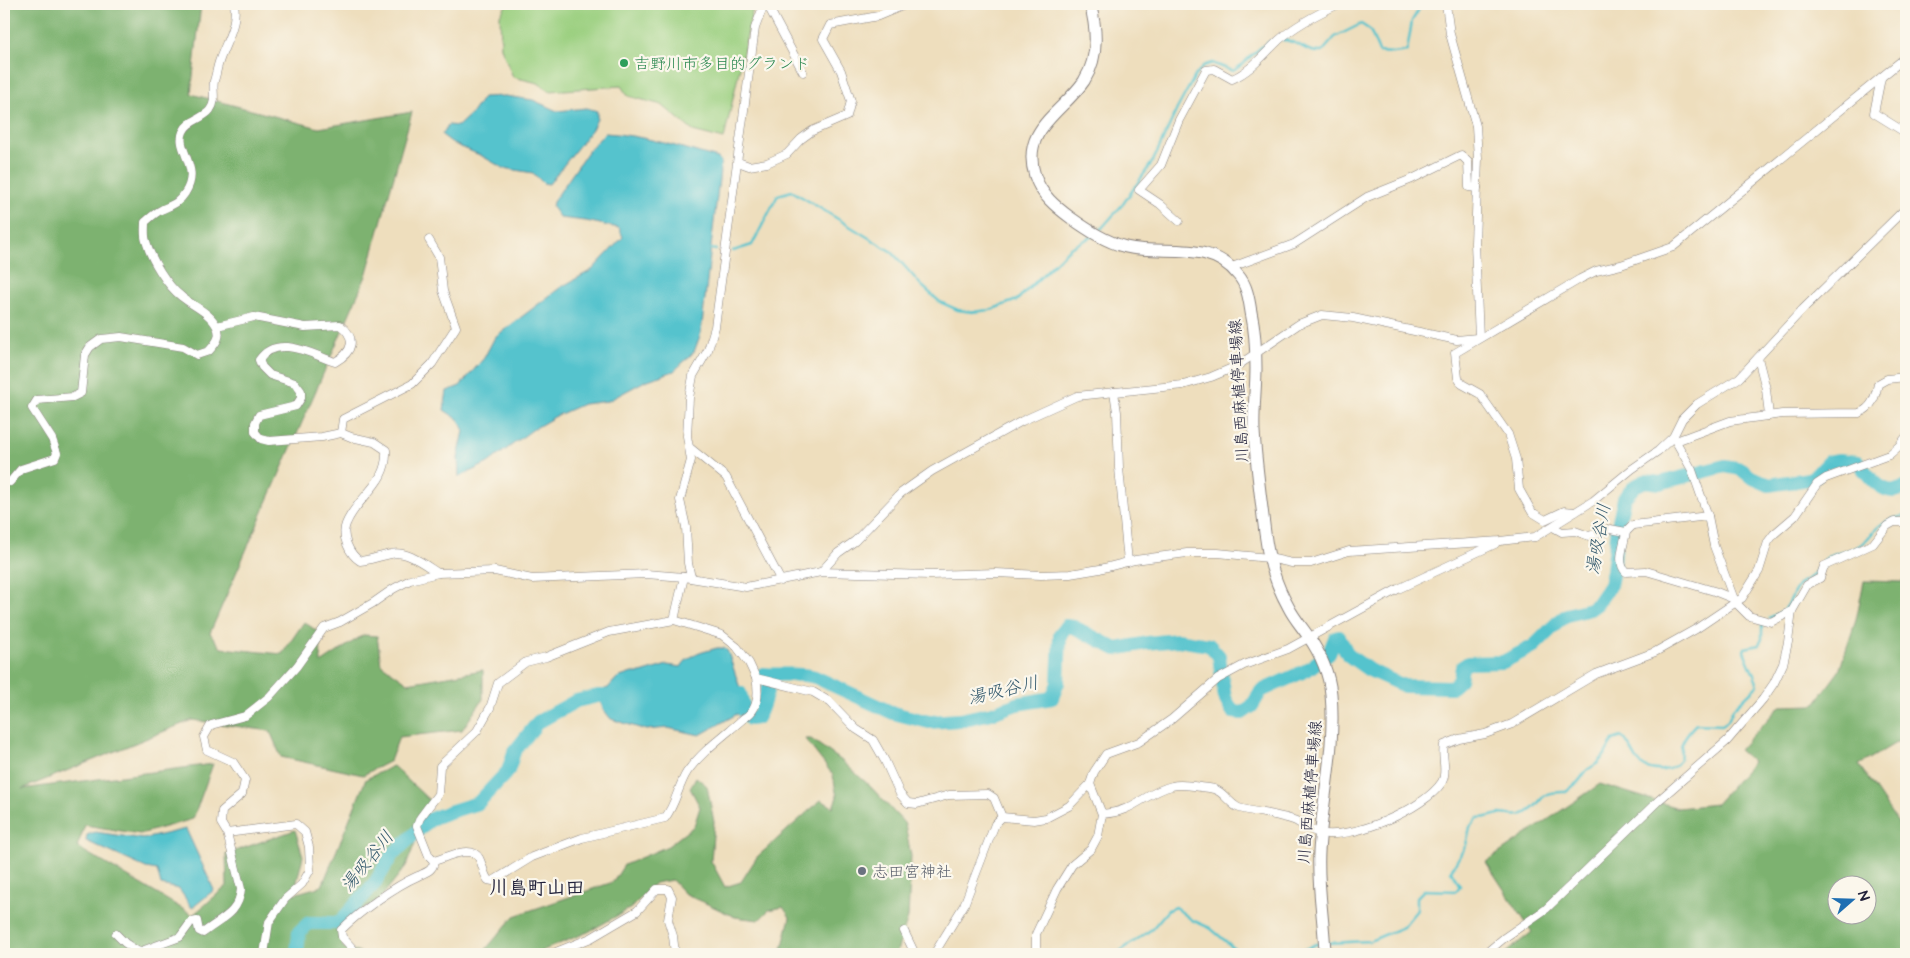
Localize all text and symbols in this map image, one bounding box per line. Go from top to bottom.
place label: 吉野川市多目的グランド [634,53,810,75]
marker: 吉野川市多目的グランド [618,57,630,69]
street label: 川島西麻植停車場線 [1224,318,1254,463]
water label: 湯吸谷川 [1580,501,1617,577]
water label: 湯吸谷川 [965,670,1041,711]
street label: 川島西麻植停車場線 [1293,719,1327,865]
water label: 湯吸谷川 [335,825,400,897]
place label: 志田宮神社 [872,861,952,883]
marker: 志田宮神社 [856,865,868,877]
district label: 川島町山田 [489,875,585,902]
north arrow [1828,876,1878,926]
text: N [1852,888,1874,904]

